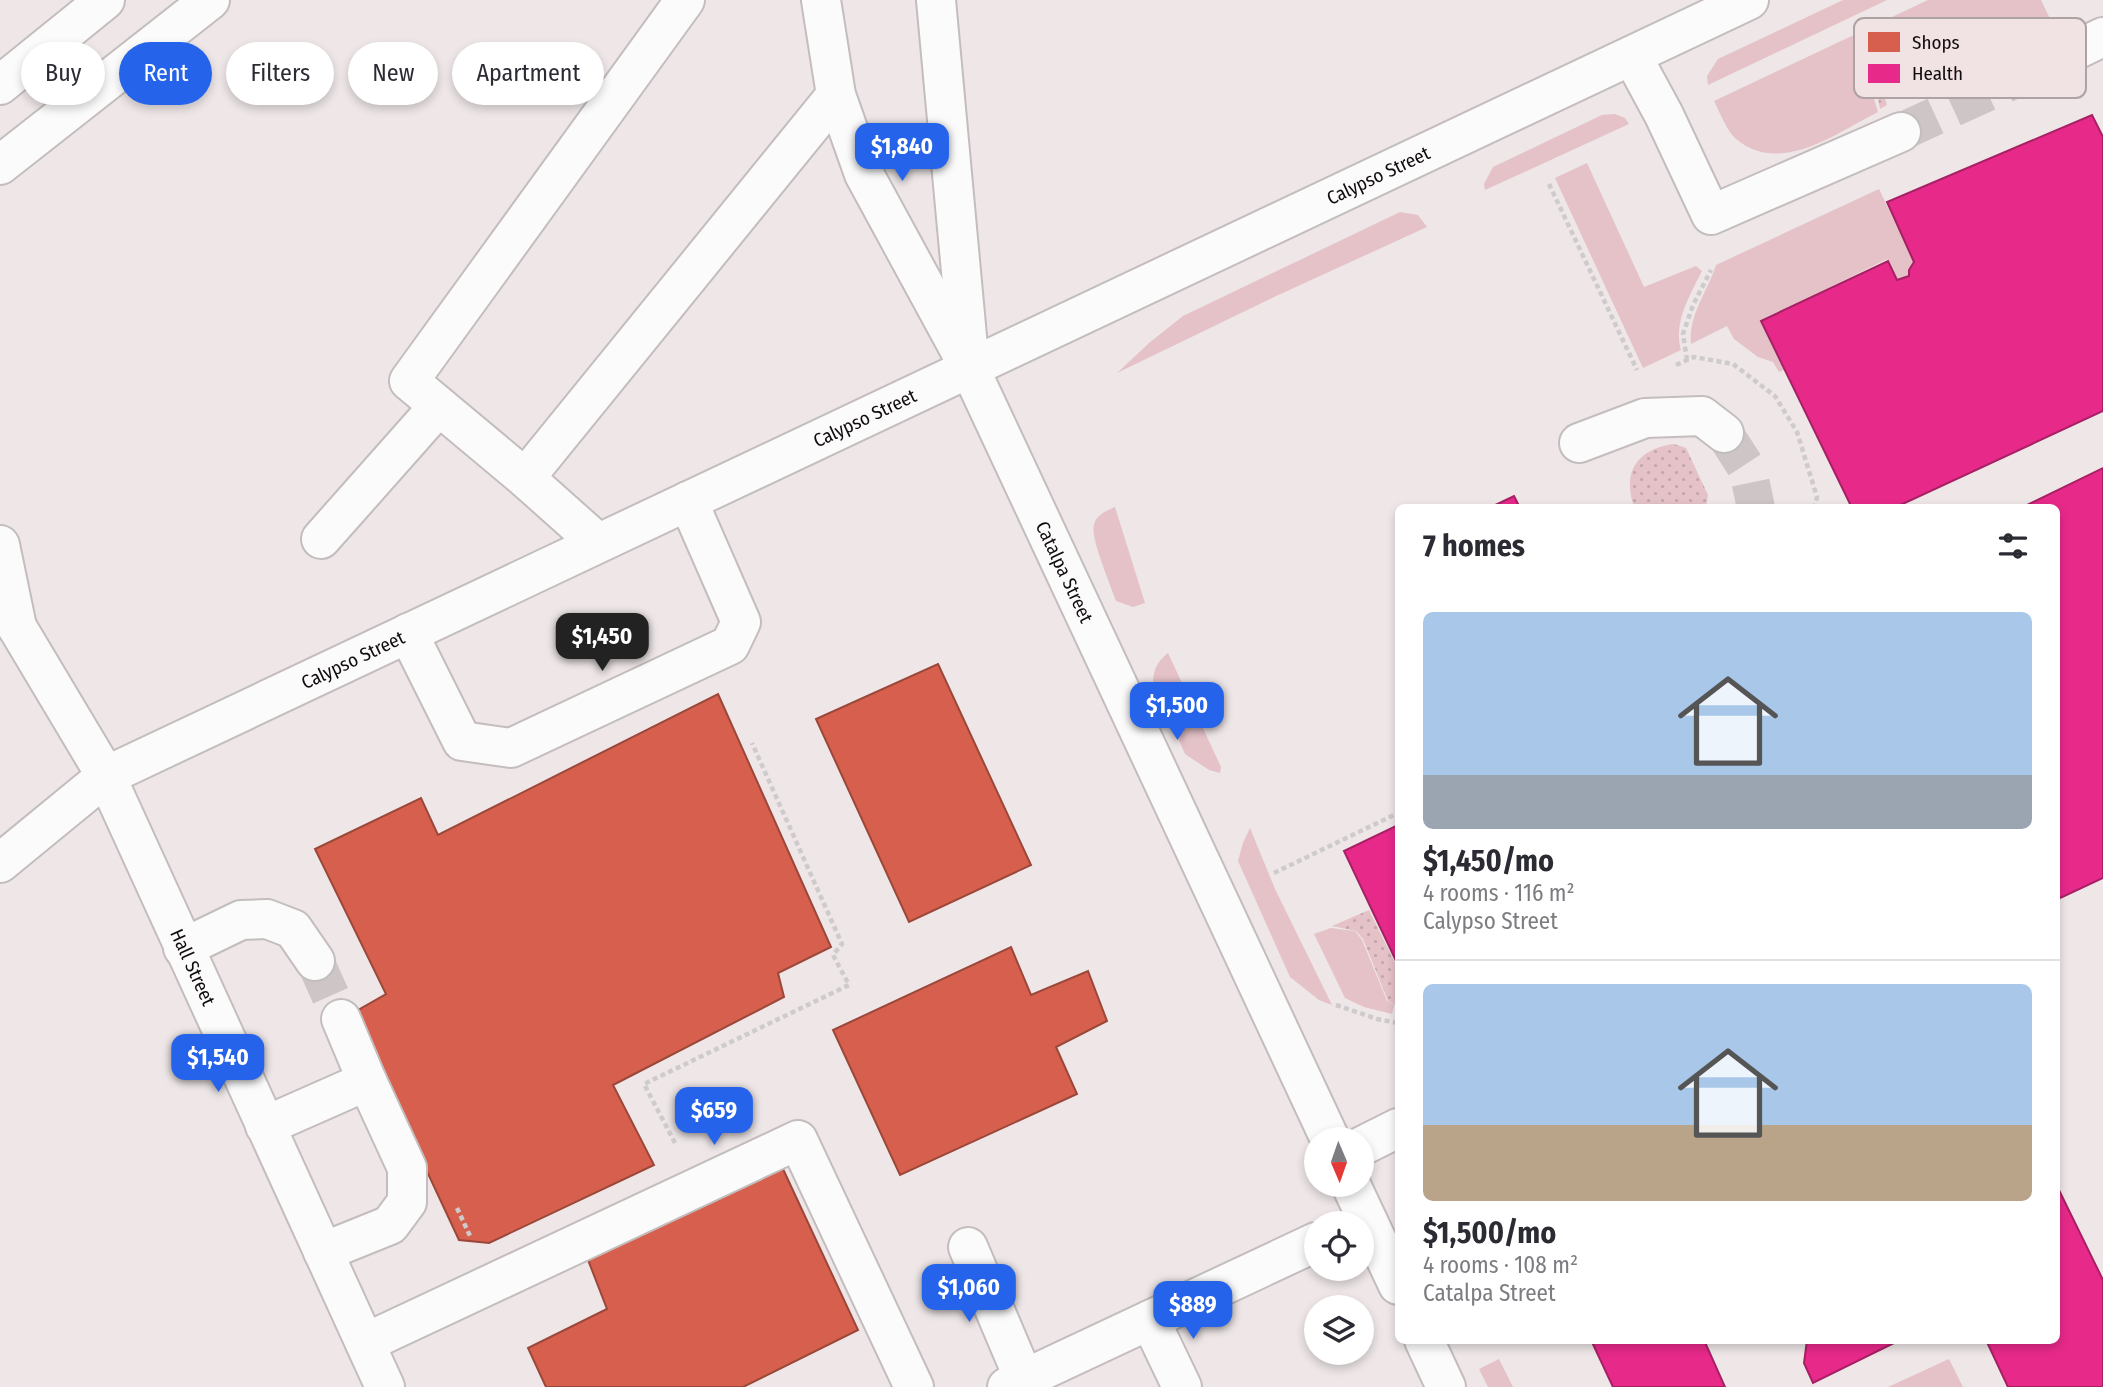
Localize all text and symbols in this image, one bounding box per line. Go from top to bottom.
legend [1854,18,2086,98]
text: Shops [1912,31,1960,54]
chip: Buy [21,42,105,105]
chip: Rent [119,42,212,105]
chip: Filters [226,42,334,105]
chip: New [348,42,438,105]
chip: Apartment [452,42,604,105]
text: Health [1912,62,1963,85]
pin: $1,840 [845,124,959,183]
text: $1,840 [871,132,933,160]
street label: Calypso Street [1323,141,1434,209]
street label: Calypso Street [809,383,920,452]
street label: Catalpa Street [1031,517,1099,627]
icon: filters [1994,527,2032,565]
text: 7 homes [1423,528,1525,564]
pin: $1,450 [545,614,659,673]
text: $1,450 [572,622,632,650]
street label: Calypso Street [297,625,409,694]
icon: home [1665,658,1791,784]
pin: $1,500 [1120,682,1234,742]
text: $1,500 [1146,691,1208,719]
text: $1,450/mo [1423,843,1554,879]
text: 4 rooms · 116 m² [1423,879,1575,907]
text: Calypso Street [1423,907,1558,935]
street label: Hall Street [166,925,221,1010]
icon: home [1665,1030,1791,1156]
pin: $1,540 [161,1034,275,1094]
text: $1,540 [187,1043,249,1071]
pin: $659 [673,1088,755,1147]
text: $659 [691,1096,737,1124]
north arrow [1304,1127,1374,1197]
map controls [1304,1127,1374,1365]
button: locate [1304,1211,1374,1281]
text: $1,500/mo [1423,1215,1556,1251]
text: 4 rooms · 108 m² [1423,1251,1578,1279]
pin: $1,060 [912,1264,1026,1324]
text: $1,060 [938,1273,1000,1301]
text: Catalpa Street [1423,1279,1555,1307]
pin: $889 [1152,1282,1234,1341]
text: $889 [1169,1290,1217,1318]
button: layers [1304,1295,1374,1365]

